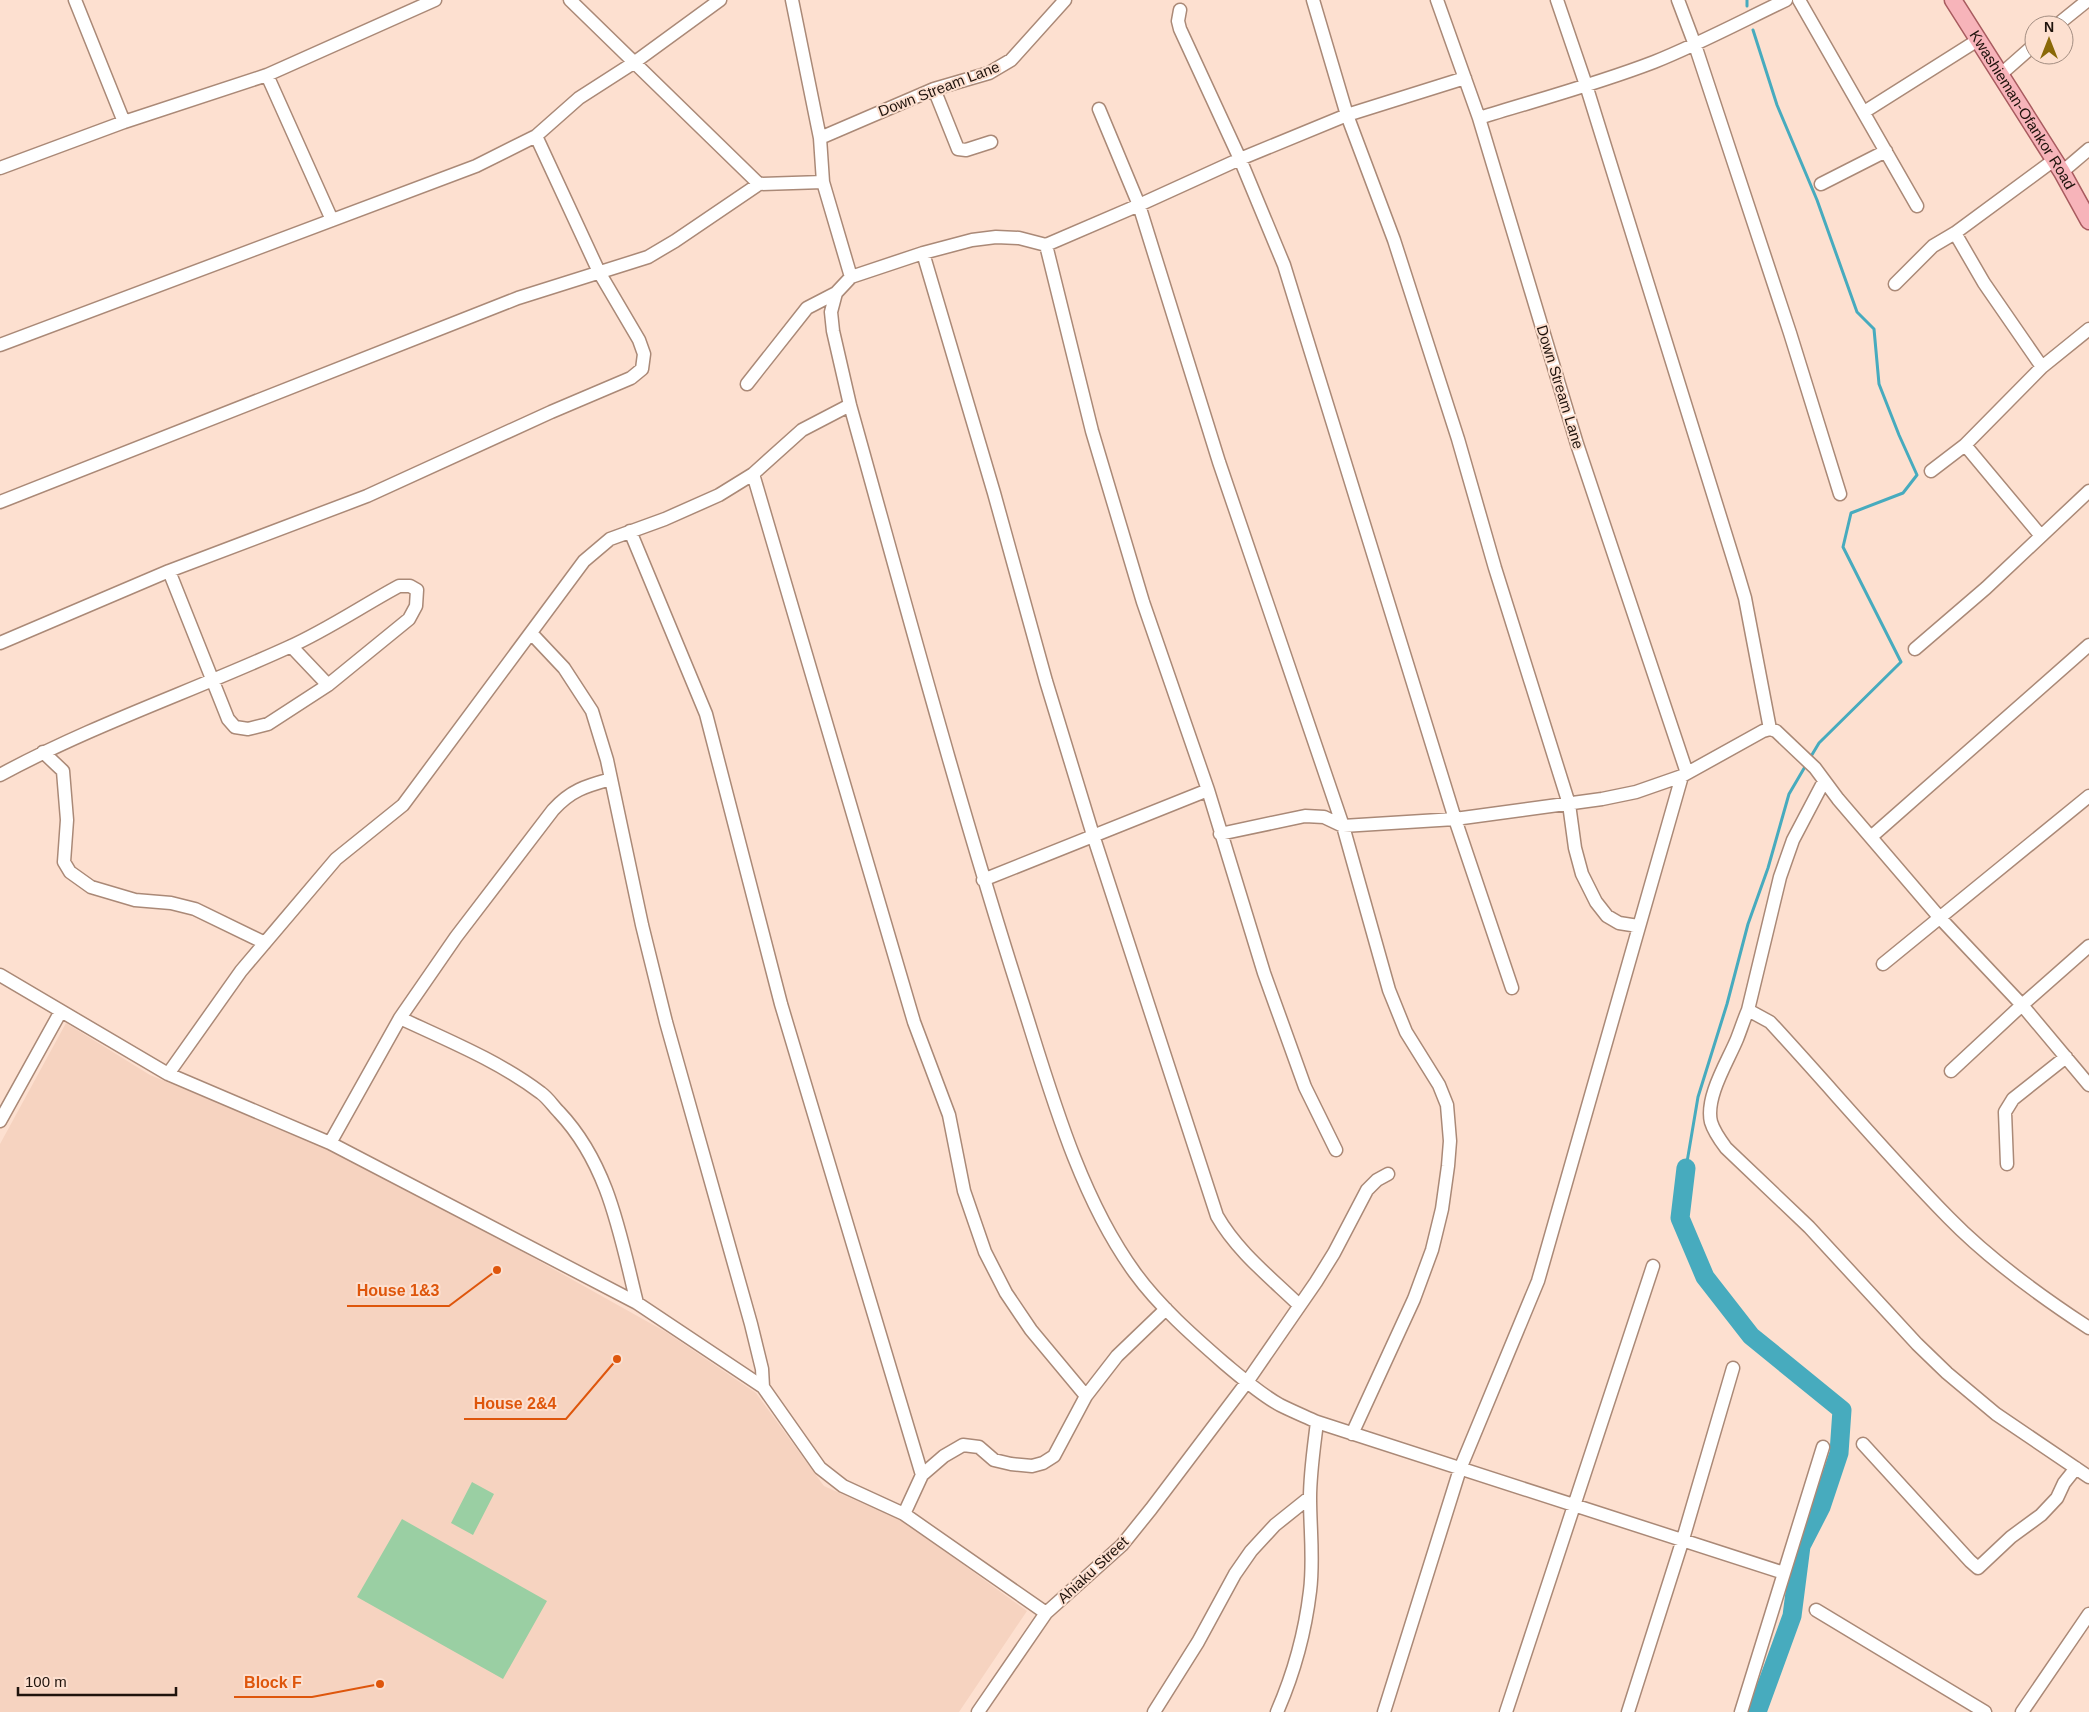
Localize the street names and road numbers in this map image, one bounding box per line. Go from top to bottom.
street label: Kwashieman-Ofankor Road [1966,27,2079,192]
street label: Down Stream Lane [876,58,1002,119]
street label: Down Stream Lane [1534,323,1587,451]
street label: Ahiaku Street [1054,1532,1132,1607]

